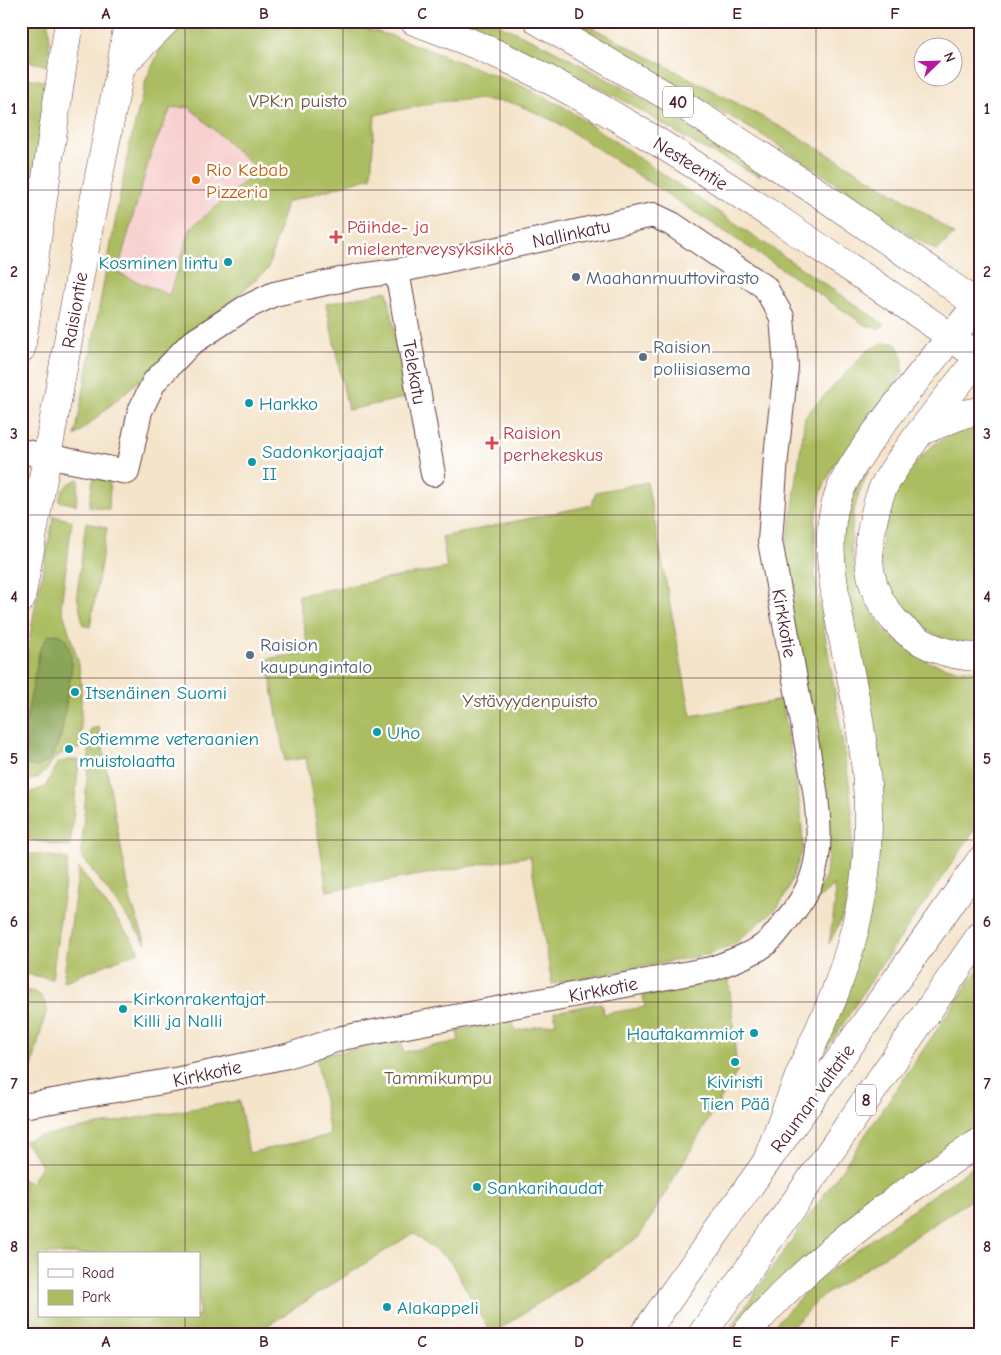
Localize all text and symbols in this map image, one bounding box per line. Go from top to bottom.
text: A [102,5,111,23]
text: B [259,5,269,23]
text: C [417,5,427,23]
text: D [574,5,584,23]
text: E [732,5,742,23]
text: F [890,5,900,23]
north arrow [914,38,964,88]
text: N [940,50,959,65]
road number: 40 [663,86,693,118]
park label: VPK:n puisto [249,90,347,112]
text: 1 [11,100,17,118]
text: 1 [984,100,990,118]
street label: Nesteentie [649,132,732,195]
place label: Rio Kebab Pizzeria [206,159,288,203]
marker: Rio Kebab Pizzeria [190,174,202,186]
street label: Nallinkatu [530,215,612,253]
place label: Päihde- ja mielenterveysyksikkö [347,216,514,260]
marker: Päihde- ja mielenterveysyksikkö [329,230,343,244]
place label: Kosminen lintu [99,252,218,274]
marker: Kosminen lintu [222,256,234,268]
text: 2 [10,263,18,281]
text: 2 [983,263,991,281]
place label: Maahanmuuttovirasto [586,267,759,289]
street label: Raisiontie [57,270,93,350]
marker: Maahanmuuttovirasto [570,271,582,283]
place label: Raision poliisiasema [653,336,751,380]
street label: Telekatu [398,338,431,406]
marker: Raision poliisiasema [637,351,649,363]
place label: Harkko [259,393,318,415]
marker: Harkko [243,397,255,409]
place label: Raision perhekeskus [503,422,603,466]
text: 3 [10,425,18,443]
text: 3 [983,425,991,443]
marker: Raision perhekeskus [485,436,499,450]
place label: Sadonkorjaajat II [262,441,384,485]
marker: Sadonkorjaajat II [246,456,258,468]
street label: Kirkkotie [767,587,801,659]
text: 4 [10,588,18,606]
text: 4 [983,588,991,606]
place label: Raision kaupungintalo [260,634,372,678]
marker: Raision kaupungintalo [244,649,256,661]
place label: Itsenäinen Suomi [85,682,227,704]
marker: Itsenäinen Suomi [69,686,81,698]
park label: Ystävyydenpuisto [462,690,598,712]
place label: Uho [387,722,420,744]
marker: Uho [371,726,383,738]
place label: Sotiemme veteraanien muistolaatta [79,728,259,772]
marker: Sotiemme veteraanien muistolaatta [63,743,75,755]
text: 5 [10,750,18,768]
text: 5 [983,750,991,768]
text: 6 [10,913,18,931]
text: 6 [983,913,991,931]
street label: Kirkkotie [567,973,639,1007]
place label: Kirkonrakentajat Killi ja Nalli [133,988,266,1032]
marker: Kirkonrakentajat Killi ja Nalli [117,1003,129,1015]
place label: Hautakammiot [626,1023,745,1045]
marker: Hautakammiot [748,1027,760,1039]
street label: Rauman valtatie [766,1040,859,1157]
street label: Kirkkotie [171,1056,244,1092]
marker: Kiviristi Tien Pää [729,1056,741,1068]
park label: Tammikumpu [384,1067,492,1089]
place label: Kiviristi Tien Pää [700,1071,770,1115]
text: 7 [10,1075,18,1093]
text: 7 [983,1075,991,1093]
road number: 8 [856,1084,876,1116]
place label: Sankarihaudat [487,1177,604,1199]
marker: Sankarihaudat [471,1181,483,1193]
text: 8 [10,1238,18,1256]
text: 8 [983,1238,991,1256]
legend [38,1252,200,1318]
text: Road [82,1264,114,1282]
text: Park [82,1288,111,1306]
place label: Alakappeli [397,1297,479,1319]
marker: Alakappeli [381,1301,393,1313]
text: A [102,1333,111,1351]
text: B [259,1333,269,1351]
text: C [417,1333,427,1351]
text: D [574,1333,584,1351]
text: E [732,1333,742,1351]
text: F [890,1333,900,1351]

